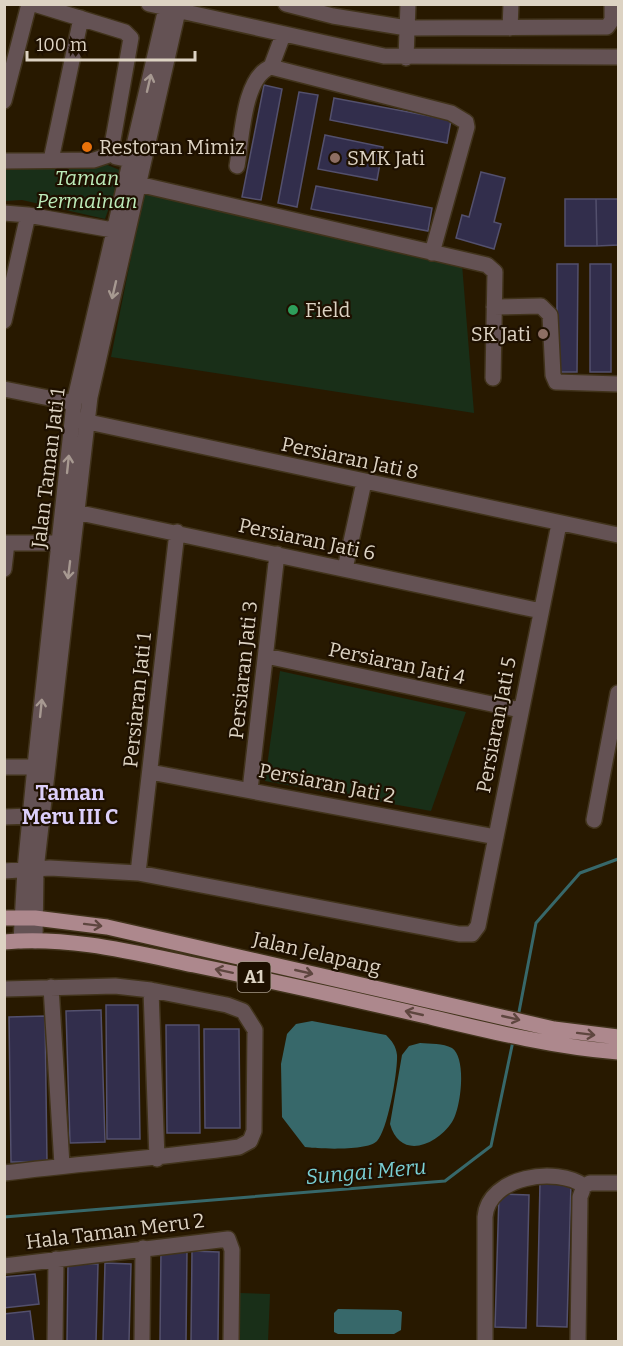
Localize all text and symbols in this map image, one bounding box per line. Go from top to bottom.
scale bar [27,24,195,62]
text: 100 m [36,34,87,56]
one-way arrow [143,74,155,93]
place label: Restoran Mimiz [99,135,245,159]
marker: Restoran Mimiz [80,140,94,154]
place label: SMK Jati [347,146,425,170]
marker: SMK Jati [328,151,342,165]
park label: Taman Permainan [37,166,137,213]
one-way arrow [108,279,119,299]
place label: Field [305,298,351,322]
marker: Field [286,303,300,317]
place label: SK Jati [471,322,531,346]
marker: SK Jati [536,327,550,341]
street label: Jalan Taman Jati 1 [26,387,70,550]
street label: Persiaran Jati 8 [279,432,421,484]
one-way arrow [63,454,74,474]
street label: Persiaran Jati 6 [236,513,378,565]
one-way arrow [63,560,74,580]
street label: Persiaran Jati 3 [224,600,262,740]
street label: Persiaran Jati 1 [118,631,156,769]
street label: Persiaran Jati 4 [326,637,468,689]
street label: Persiaran Jati 5 [471,655,521,795]
one-way arrow [36,698,47,718]
street label: Persiaran Jati 2 [257,758,397,808]
district label: Taman Meru III C [22,780,118,830]
one-way arrow [83,920,103,931]
street label: Jalan Jelapang [250,926,383,979]
road number: A1 [238,962,270,992]
one-way arrow [214,965,234,976]
one-way arrow [294,967,313,978]
one-way arrow [405,1007,424,1019]
one-way arrow [501,1013,520,1025]
one-way arrow [576,1029,596,1040]
water label: Sungai Meru [304,1154,428,1190]
street label: Hala Taman Meru 2 [24,1208,206,1254]

